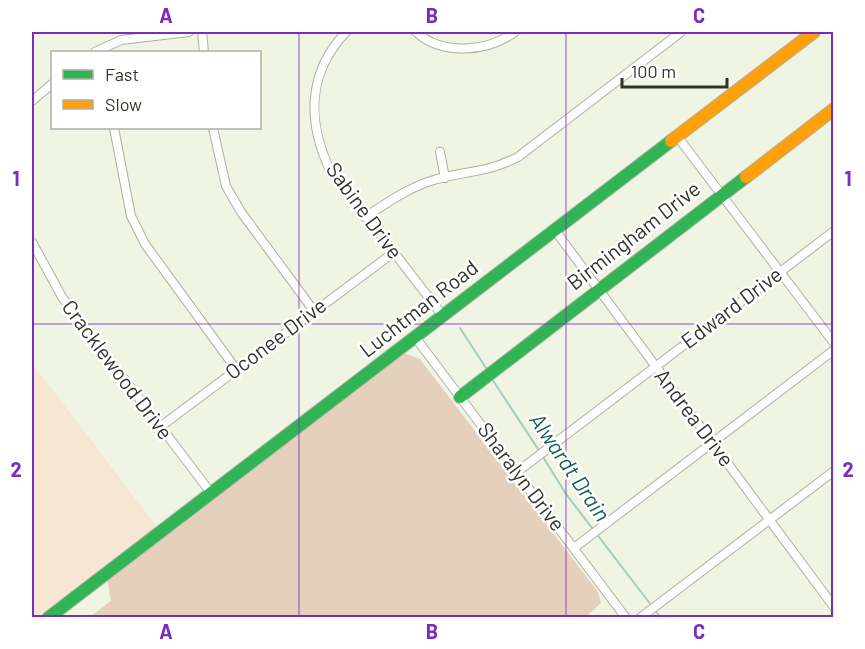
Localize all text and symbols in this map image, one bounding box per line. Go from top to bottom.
text: A [159,3,173,27]
text: B [426,3,438,27]
text: C [693,3,705,27]
legend [51,51,261,129]
scale bar [622,51,727,89]
text: 100 m [631,60,676,82]
text: Fast [105,63,139,85]
text: Slow [105,93,142,115]
street label: Sabine Drive [322,157,409,263]
text: 1 [12,166,20,190]
text: 1 [844,166,852,190]
street label: Birmingham Drive [562,175,705,294]
street label: Luchtman Road [354,254,482,362]
street label: Edward Drive [676,261,786,353]
street label: Oconee Drive [220,292,330,384]
street label: Cracklewood Drive [58,294,179,444]
street label: Andrea Drive [650,363,740,471]
water label: Alwardt Drain [525,407,617,526]
street label: Sharalyn Drive [473,417,571,535]
text: 2 [10,457,22,481]
text: 2 [842,457,854,481]
text: A [159,619,173,643]
text: B [426,619,438,643]
text: C [693,619,705,643]

